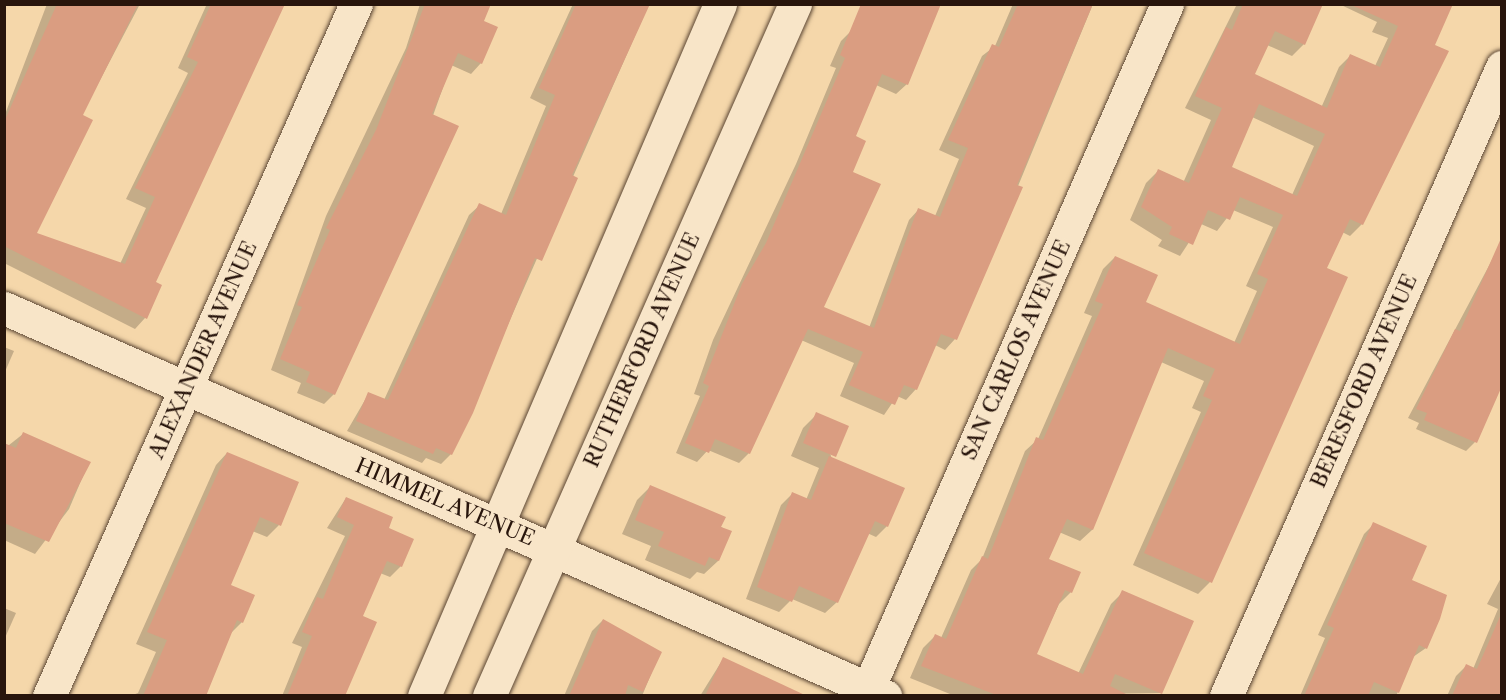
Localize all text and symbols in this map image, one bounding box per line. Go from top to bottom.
street label: RUTHERFORD AVENUE [579,228,705,472]
street label: SAN CARLOS AVENUE [956,236,1076,464]
street label: ALEXANDER AVENUE [143,237,263,463]
street label: BERESFORD AVENUE [1305,270,1423,492]
street label: HIMMEL AVENUE [351,453,539,551]

